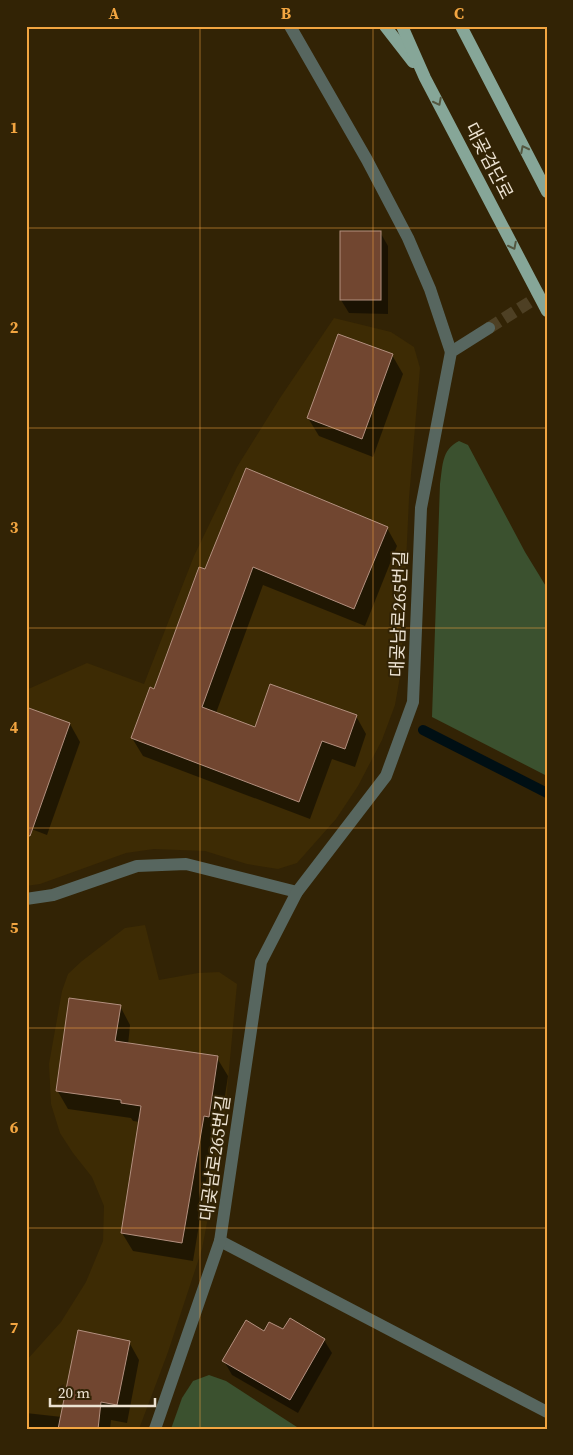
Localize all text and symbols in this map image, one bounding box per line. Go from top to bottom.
text: A [109,2,120,24]
text: B [281,2,292,24]
text: C [454,2,464,24]
one-way arrow [432,97,442,106]
text: 1 [10,116,18,138]
street label: 대곶검단로 [460,118,519,203]
one-way arrow [520,145,530,154]
one-way arrow [507,241,517,250]
text: 2 [10,316,19,338]
text: 3 [10,516,19,538]
street label: 대곶남로265번길 [384,550,413,678]
text: 4 [10,716,19,738]
text: 5 [10,916,19,938]
street label: 대곶남로265번길 [193,1094,236,1222]
text: 6 [10,1116,19,1138]
text: 7 [10,1316,19,1338]
scale bar [50,1375,155,1407]
text: 20 m [58,1382,90,1403]

